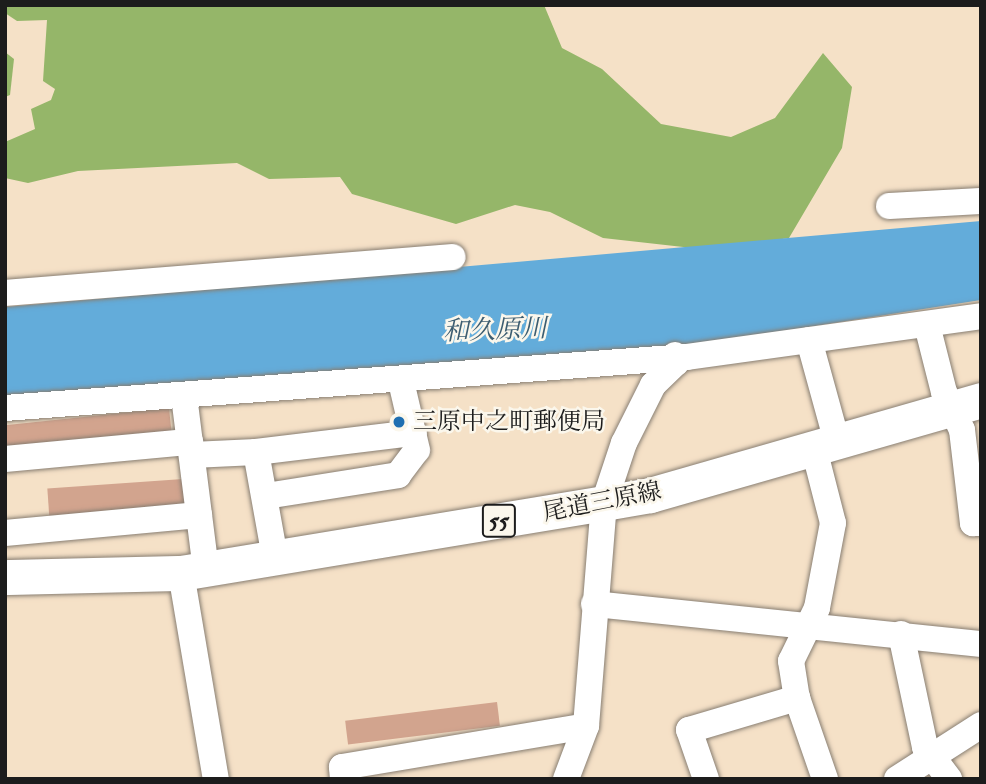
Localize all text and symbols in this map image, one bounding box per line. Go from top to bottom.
water label: 和久原川 [442,314,548,348]
place label: 三原中之町郵便局 [413,408,605,436]
marker: 三原中之町郵便局 [391,414,407,430]
street label: 尾道三原線 [540,476,664,528]
road number: 55 [482,502,516,540]

